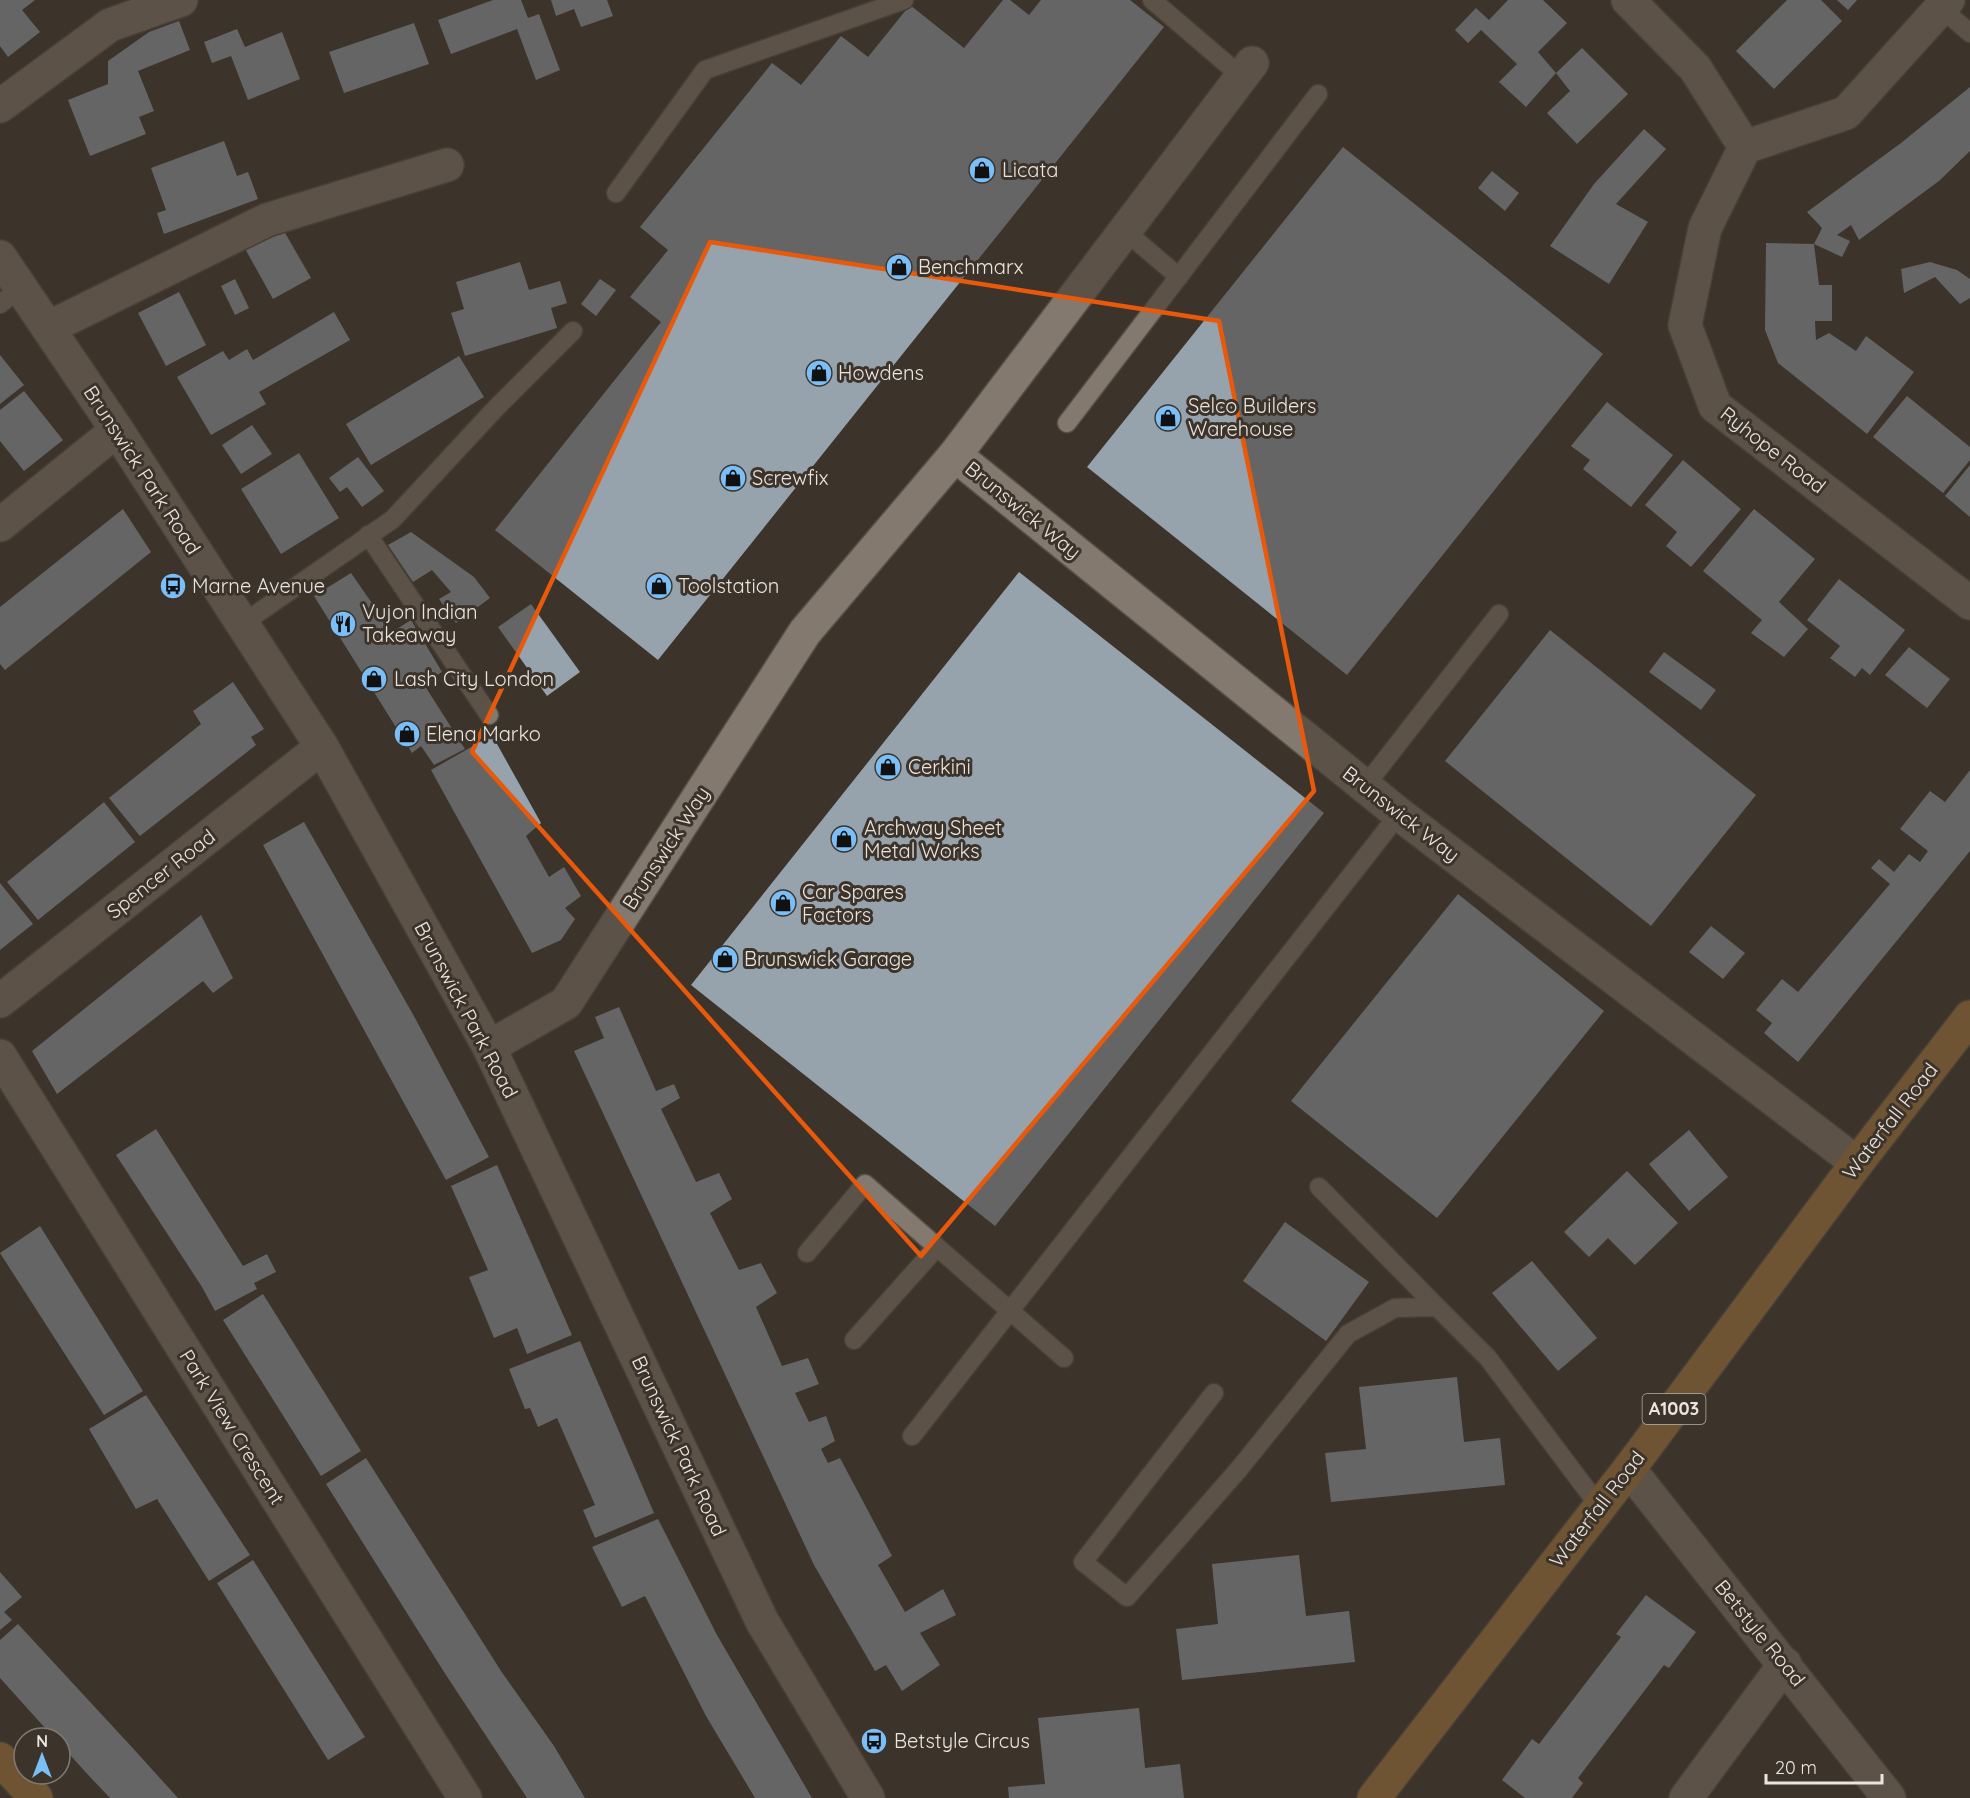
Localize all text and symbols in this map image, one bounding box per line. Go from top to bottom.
shop icon: Licata [967,155,997,185]
place label: Licata [1002,157,1058,182]
shop icon: Benchmarx [884,252,914,282]
place label: Benchmarx [918,254,1023,279]
shop icon: Howdens [804,358,834,388]
place label: Howdens [838,360,924,385]
street label: Brunswick Park Road [78,381,206,559]
place label: Selco Builders Warehouse [1188,393,1316,441]
street label: Ryhope Road [1716,401,1831,498]
shop icon: Selco Builders Warehouse [1153,403,1183,433]
street label: Brunswick Way [960,455,1086,564]
shop icon: Screwfix [718,463,748,493]
place label: Screwfix [752,465,828,490]
bus stop icon: Marne Avenue [158,571,188,601]
shop icon: Toolstation [644,571,674,601]
place label: Marne Avenue [192,573,325,598]
place label: Toolstation [678,573,779,598]
place label: Vujon Indian Takeaway [362,599,478,647]
restaurant icon: Vujon Indian Takeaway [328,609,358,639]
shop icon: Lash City London [359,664,389,694]
place label: Lash City London [394,666,554,691]
shop icon: Elena Marko [392,719,422,749]
place label: Elena Marko [426,721,541,746]
shop icon: Cerkini [873,752,903,782]
place label: Cerkini [908,754,971,779]
street label: Brunswick Way [1338,760,1465,867]
street label: Brunswick Way [617,782,715,914]
place label: Archway Sheet Metal Works [864,815,1002,863]
street label: Spencer Road [102,824,220,924]
shop icon: Archway Sheet Metal Works [829,824,859,854]
place label: Car Spares Factors [802,879,904,927]
shop icon: Car Spares Factors [768,888,798,918]
street label: Brunswick Park Road [409,917,524,1102]
shop icon: Brunswick Garage [710,944,740,974]
place label: Brunswick Garage [744,946,912,971]
street label: Waterfall Road [1836,1058,1943,1184]
street label: Park View Crescent [175,1345,290,1509]
street label: Brunswick Park Road [627,1352,732,1540]
road number: A1003 [1642,1394,1706,1424]
street label: Waterfall Road [1543,1446,1650,1572]
street label: Betstyle Road [1710,1574,1811,1691]
north arrow [12,1726,72,1786]
bus stop icon: Betstyle Circus [859,1726,889,1756]
place label: Betstyle Circus [894,1728,1030,1753]
text: N [36,1731,48,1751]
scale bar [1766,1747,1882,1785]
text: 20 m [1775,1756,1817,1779]

